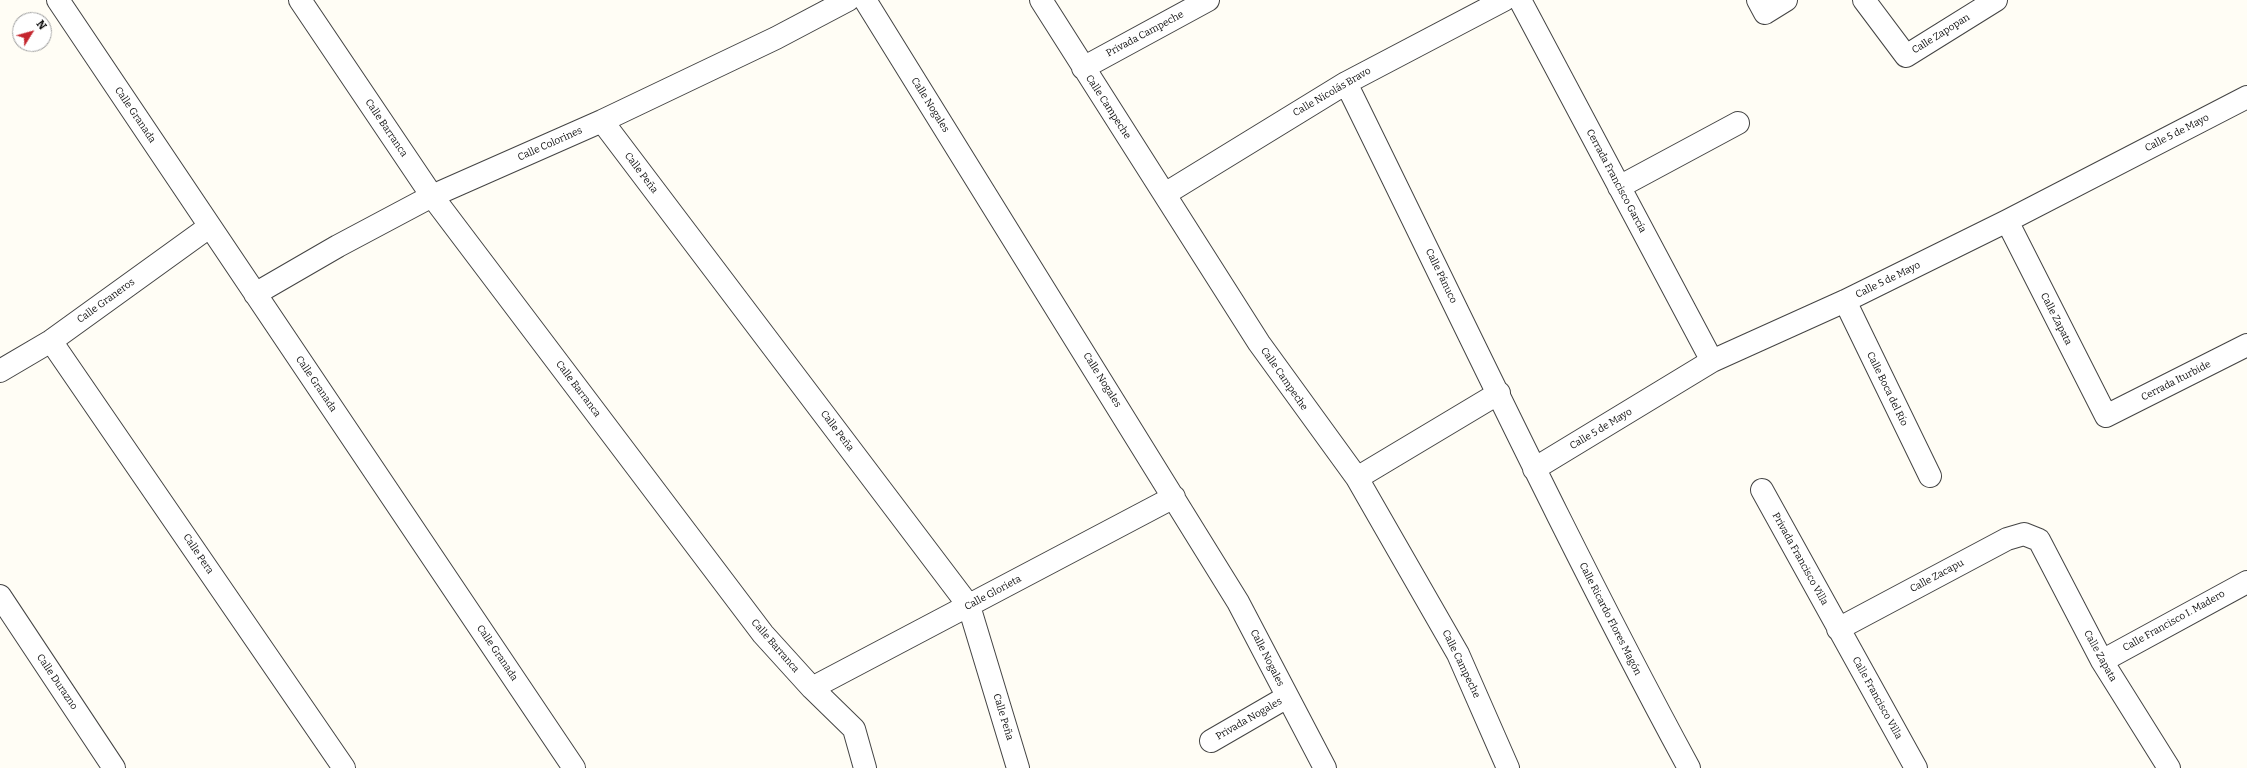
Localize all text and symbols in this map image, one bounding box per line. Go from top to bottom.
street label: Privada Campeche [1104,8,1186,60]
street label: Calle Zapopan [1910,11,1972,57]
north arrow [12,12,52,52]
text: N [33,18,49,32]
street label: Calle Nicolás Bravo [1291,65,1373,119]
street label: Calle Campeche [1083,73,1133,141]
street label: Calle Nogales [908,75,952,135]
street label: Calle Granada [112,85,158,145]
street label: Calle Barranca [362,97,410,159]
street label: Calle 5 de Mayo [2143,112,2211,154]
street label: Calle Colorines [516,124,584,164]
street label: Cerrada Francisco García [1584,127,1648,235]
street label: Calle Peña [622,150,660,196]
street label: Calle Pánuco [1423,247,1459,305]
street label: Calle 5 de Mayo [1854,259,1922,301]
street label: Calle Graneros [75,276,137,326]
street label: Calle Zapata [2038,291,2074,347]
street label: Calle Campeche [1258,345,1310,413]
street label: Calle Nogales [1080,350,1124,410]
street label: Calle Boca del Río [1864,350,1910,428]
street label: Calle Granada [293,354,339,414]
street label: Cerrada Iturbide [2139,358,2213,404]
street label: Calle Barranca [553,359,603,419]
street label: Calle 5 de Mayo [1568,406,1634,452]
street label: Calle Peña [818,408,856,454]
street label: Privada Francisco Villa [1770,511,1830,607]
street label: Calle Pera [180,532,216,576]
street label: Calle Zacapu [1908,557,1966,595]
street label: Calle Ricardo Flores Magón [1576,561,1644,677]
street label: Calle Glorieta [963,573,1023,613]
street label: Calle Francisco I. Madero [2121,588,2227,654]
street label: Calle Barranca [748,617,802,675]
street label: Calle Granada [474,623,520,683]
street label: Calle Nogales [1247,627,1287,689]
street label: Calle Campeche [1439,628,1483,700]
street label: Calle Zapata [2081,628,2119,684]
street label: Calle Durazno [34,652,80,712]
street label: Calle Francisco Villa [1849,655,1905,741]
street label: Calle Peña [990,692,1016,742]
street label: Privada Nogales [1214,695,1284,743]

